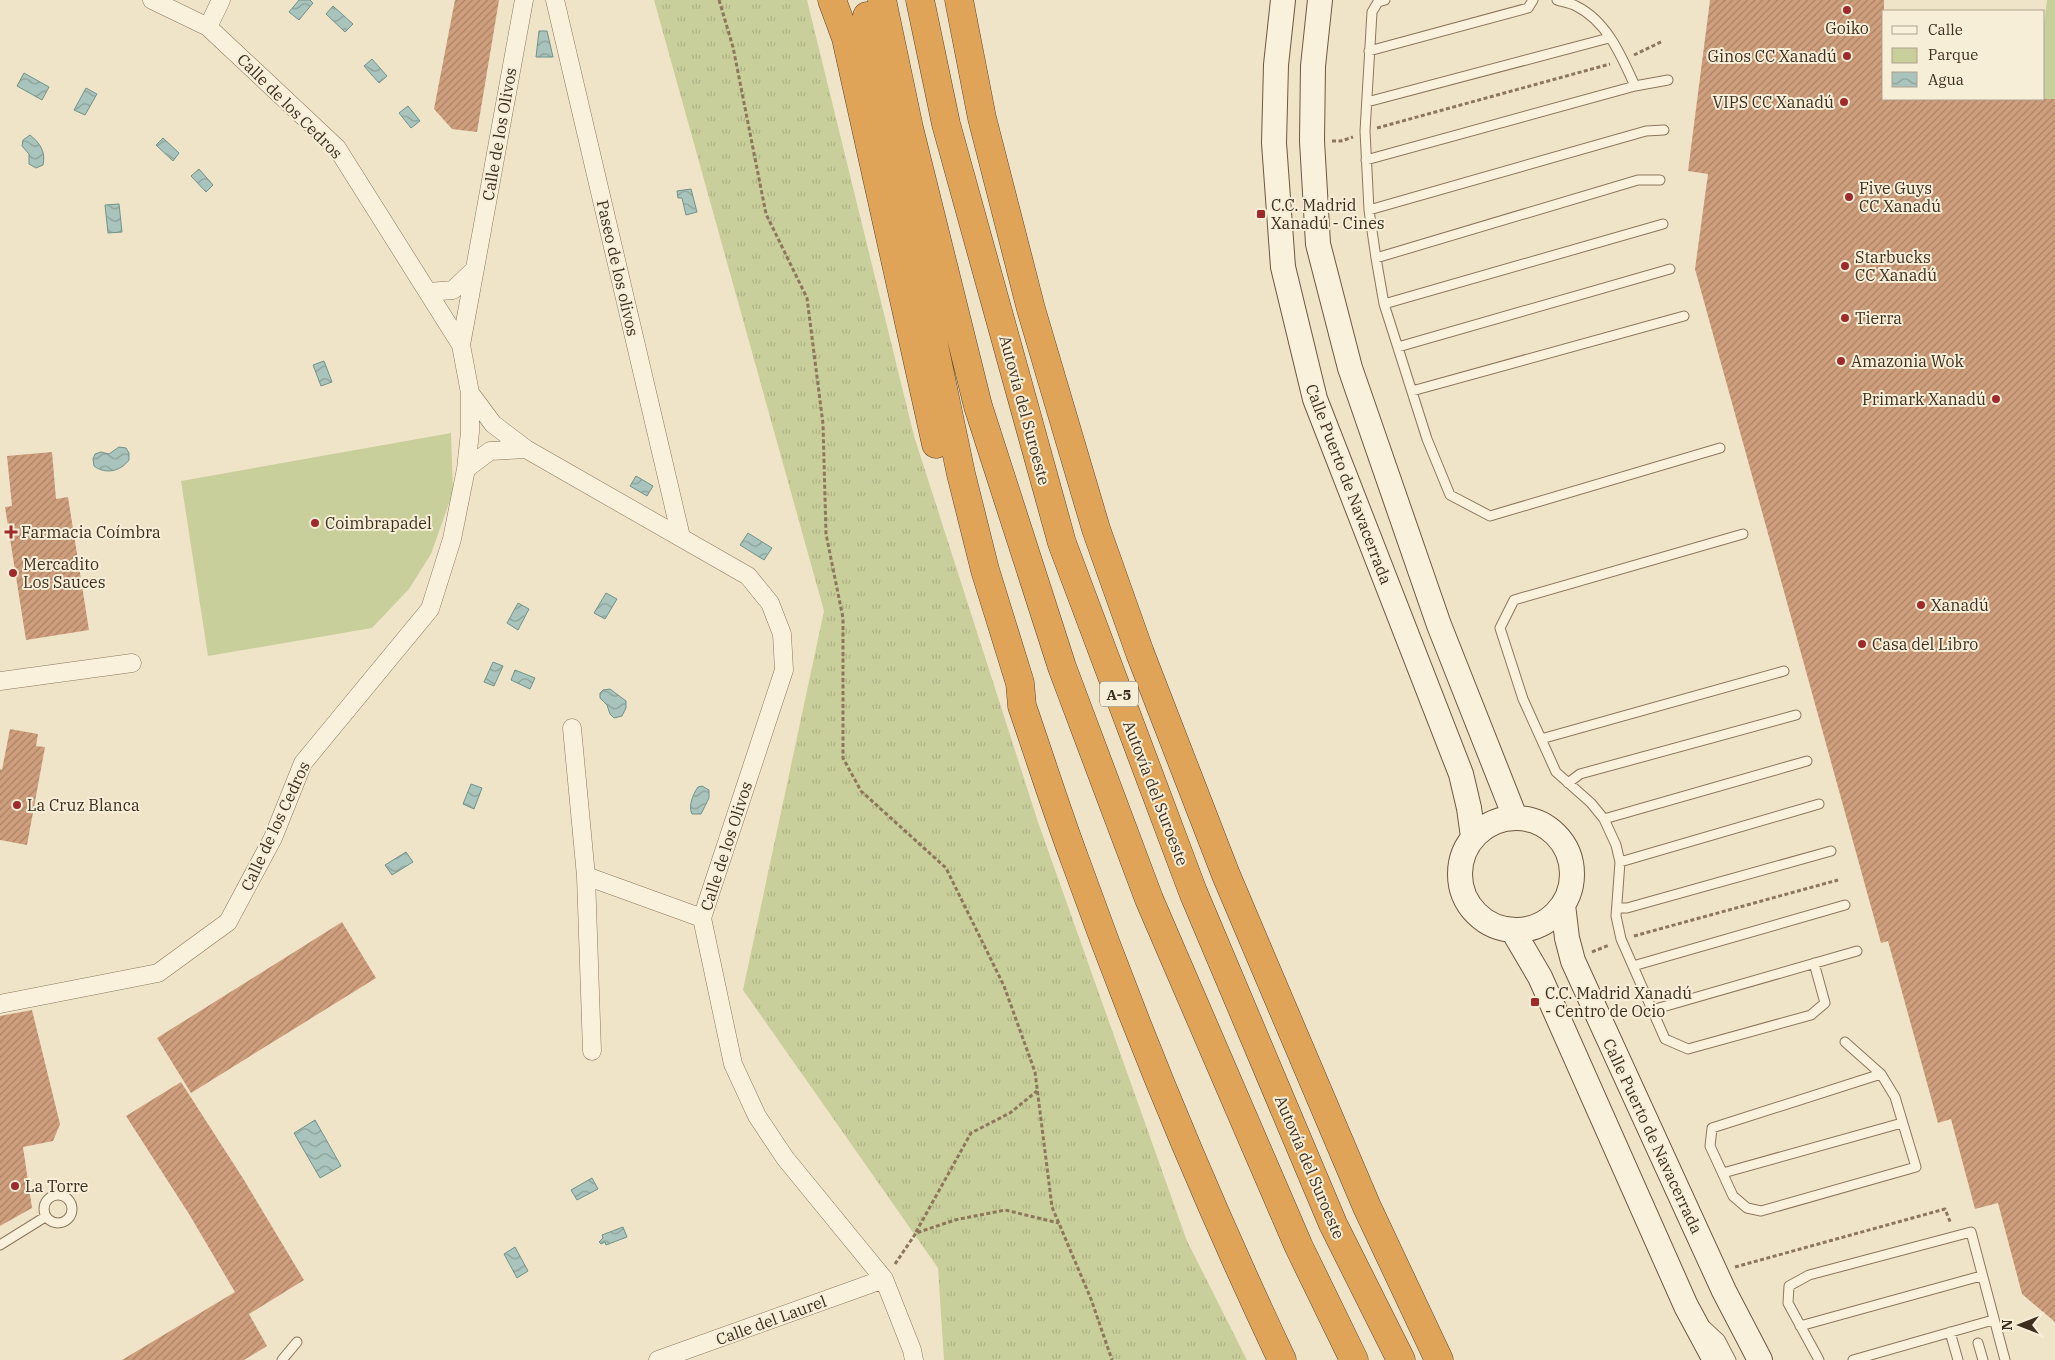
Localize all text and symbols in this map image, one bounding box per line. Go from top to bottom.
marker: Goiko [1841,4,1853,16]
legend [1882,10,2045,100]
place label: Goiko [1825,18,1869,38]
text: Calle [1928,20,1963,39]
text: Parque [1928,45,1978,64]
place label: Ginos CC Xanadú [1708,46,1837,66]
street label: Calle de los Cedros [233,49,347,163]
marker: Ginos CC Xanadú [1841,50,1853,62]
street label: Calle de los Olivos [477,66,521,202]
text: Agua [1928,70,1964,89]
place label: VIPS CC Xanadú [1713,92,1834,112]
marker: VIPS CC Xanadú [1838,96,1850,108]
place label: Five Guys CC Xanadú [1859,178,1941,216]
marker: Five Guys CC Xanadú [1843,191,1855,203]
place label: C.C. Madrid Xanadú - Cines [1271,195,1385,233]
street label: Paseo de los olivos [593,198,643,338]
marker: C.C. Madrid Xanadú - Cines [1255,208,1267,220]
place label: Starbucks CC Xanadú [1855,247,1937,285]
marker: Starbucks CC Xanadú [1839,260,1851,272]
place label: Tierra [1855,308,1902,328]
marker: Tierra [1839,312,1851,324]
street label: Autovía del Suroeste [995,333,1055,487]
place label: Amazonia Wok [1851,351,1964,371]
marker: Amazonia Wok [1835,355,1847,367]
street label: Calle Puerto de Navacerrada [1301,381,1397,587]
place label: Primark Xanadú [1862,389,1986,409]
marker: Primark Xanadú [1990,393,2002,405]
place label: Coimbrapadel [325,513,432,533]
marker: Coimbrapadel [309,517,321,529]
place label: Farmacia Coímbra [21,522,161,542]
marker: Farmacia Coímbra [5,526,17,538]
place label: Mercadito Los Sauces [23,554,106,592]
marker: Mercadito Los Sauces [7,567,19,579]
place label: Xanadú [1931,595,1989,615]
marker: Xanadú [1915,599,1927,611]
place label: Casa del Libro [1872,634,1978,654]
marker: Casa del Libro [1856,638,1868,650]
road number: A-5 [1100,682,1138,706]
street label: Autovía del Suroeste [1119,718,1193,868]
street label: Calle de los Cedros [236,758,314,894]
street label: Calle de los Olivos [696,779,756,913]
place label: La Cruz Blanca [27,795,140,815]
marker: La Cruz Blanca [11,799,23,811]
place label: C.C. Madrid Xanadú - Centro de Ocio [1545,983,1692,1021]
marker: C.C. Madrid Xanadú - Centro de Ocio [1529,996,1541,1008]
street label: Calle Puerto de Navacerrada [1599,1035,1707,1237]
street label: Autovía del Suroeste [1271,1092,1349,1242]
place label: La Torre [25,1176,88,1196]
marker: La Torre [9,1180,21,1192]
street label: Calle del Laurel [713,1291,829,1349]
north arrow [1995,1300,2045,1350]
text: N [1998,1319,2016,1331]

